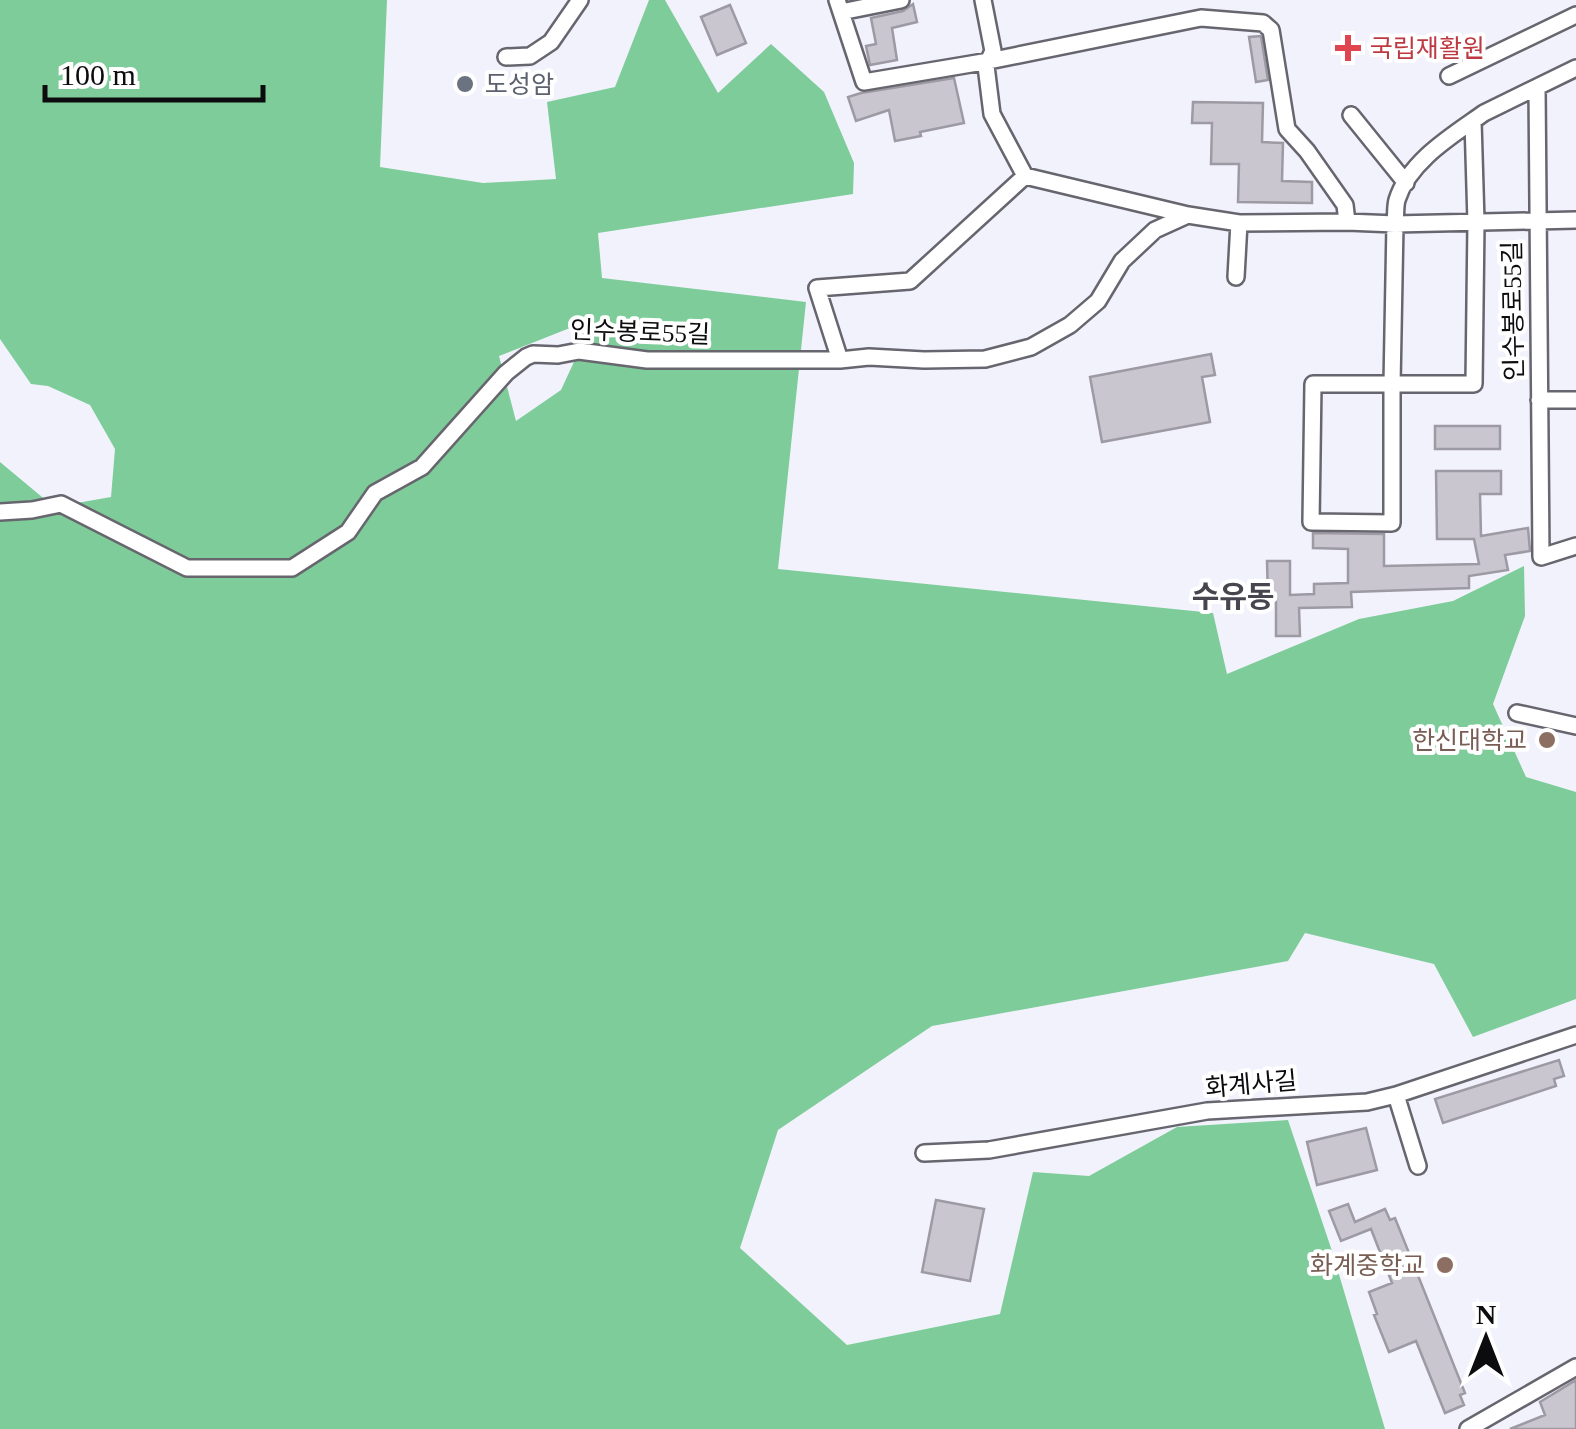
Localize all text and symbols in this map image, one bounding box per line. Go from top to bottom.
marker: 국립재활원 [1335,35,1361,61]
place label: 국립재활원 [1370,35,1485,62]
scale bar [45,40,262,102]
text: 100 m [60,58,136,91]
place label: 도성암 [485,71,554,98]
marker: 도성암 [454,73,476,95]
street label: 인수봉로55길 [1498,241,1528,381]
street label: 인수봉로55길 [570,316,710,348]
district label: 수유동 [1192,580,1274,613]
place label: 한신대학교 [1412,727,1527,754]
marker: 한신대학교 [1536,729,1558,751]
street label: 화계사길 [1204,1067,1298,1101]
place label: 화계중학교 [1310,1252,1425,1279]
marker: 화계중학교 [1434,1254,1456,1276]
north arrow [1436,1289,1536,1389]
text: N [1476,1299,1496,1330]

